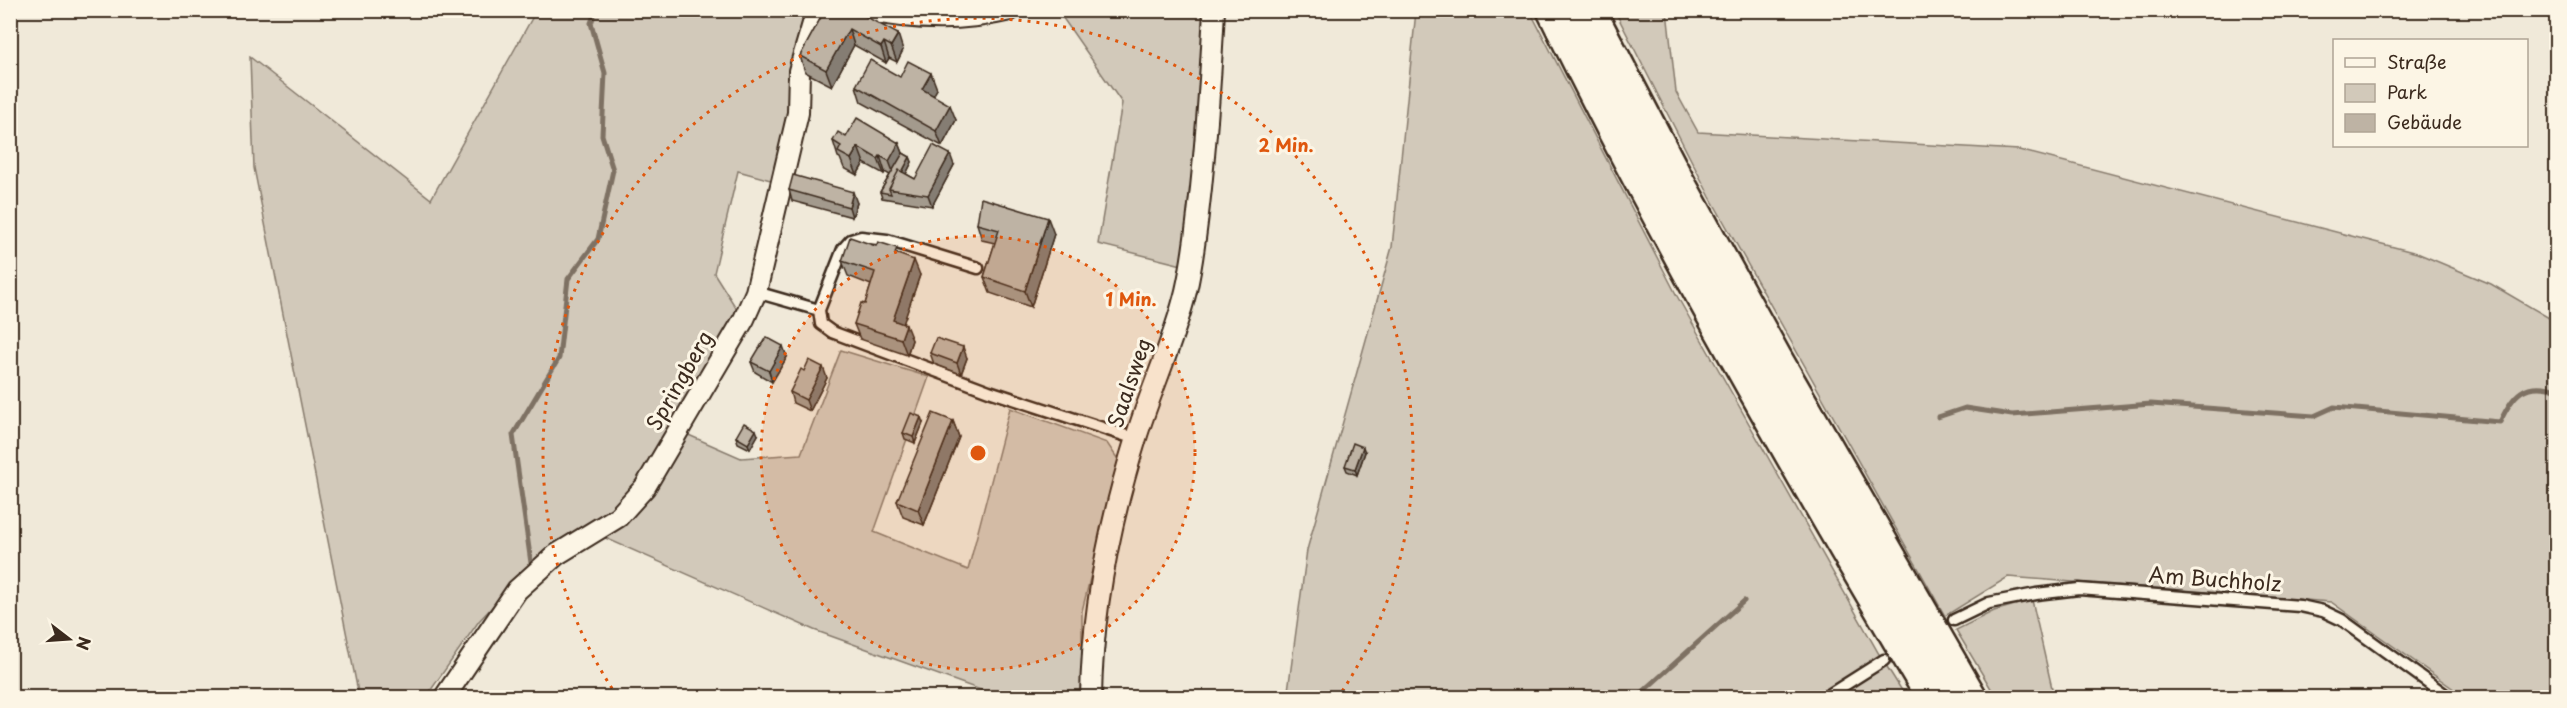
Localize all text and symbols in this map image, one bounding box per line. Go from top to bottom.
legend [2333,39,2528,147]
text: Straße [2387,48,2447,75]
text: Park [2387,78,2427,105]
text: Gebäude [2387,108,2462,135]
text: 2 Min. [1258,131,1314,158]
text: 1 Min. [1105,285,1157,312]
street label: Springberg [637,324,720,436]
street label: Saalsweg [1098,333,1158,432]
centre of rings [968,443,988,463]
street label: Am Buchholz [2148,557,2283,599]
north arrow [39,609,99,669]
text: N [71,634,98,653]

